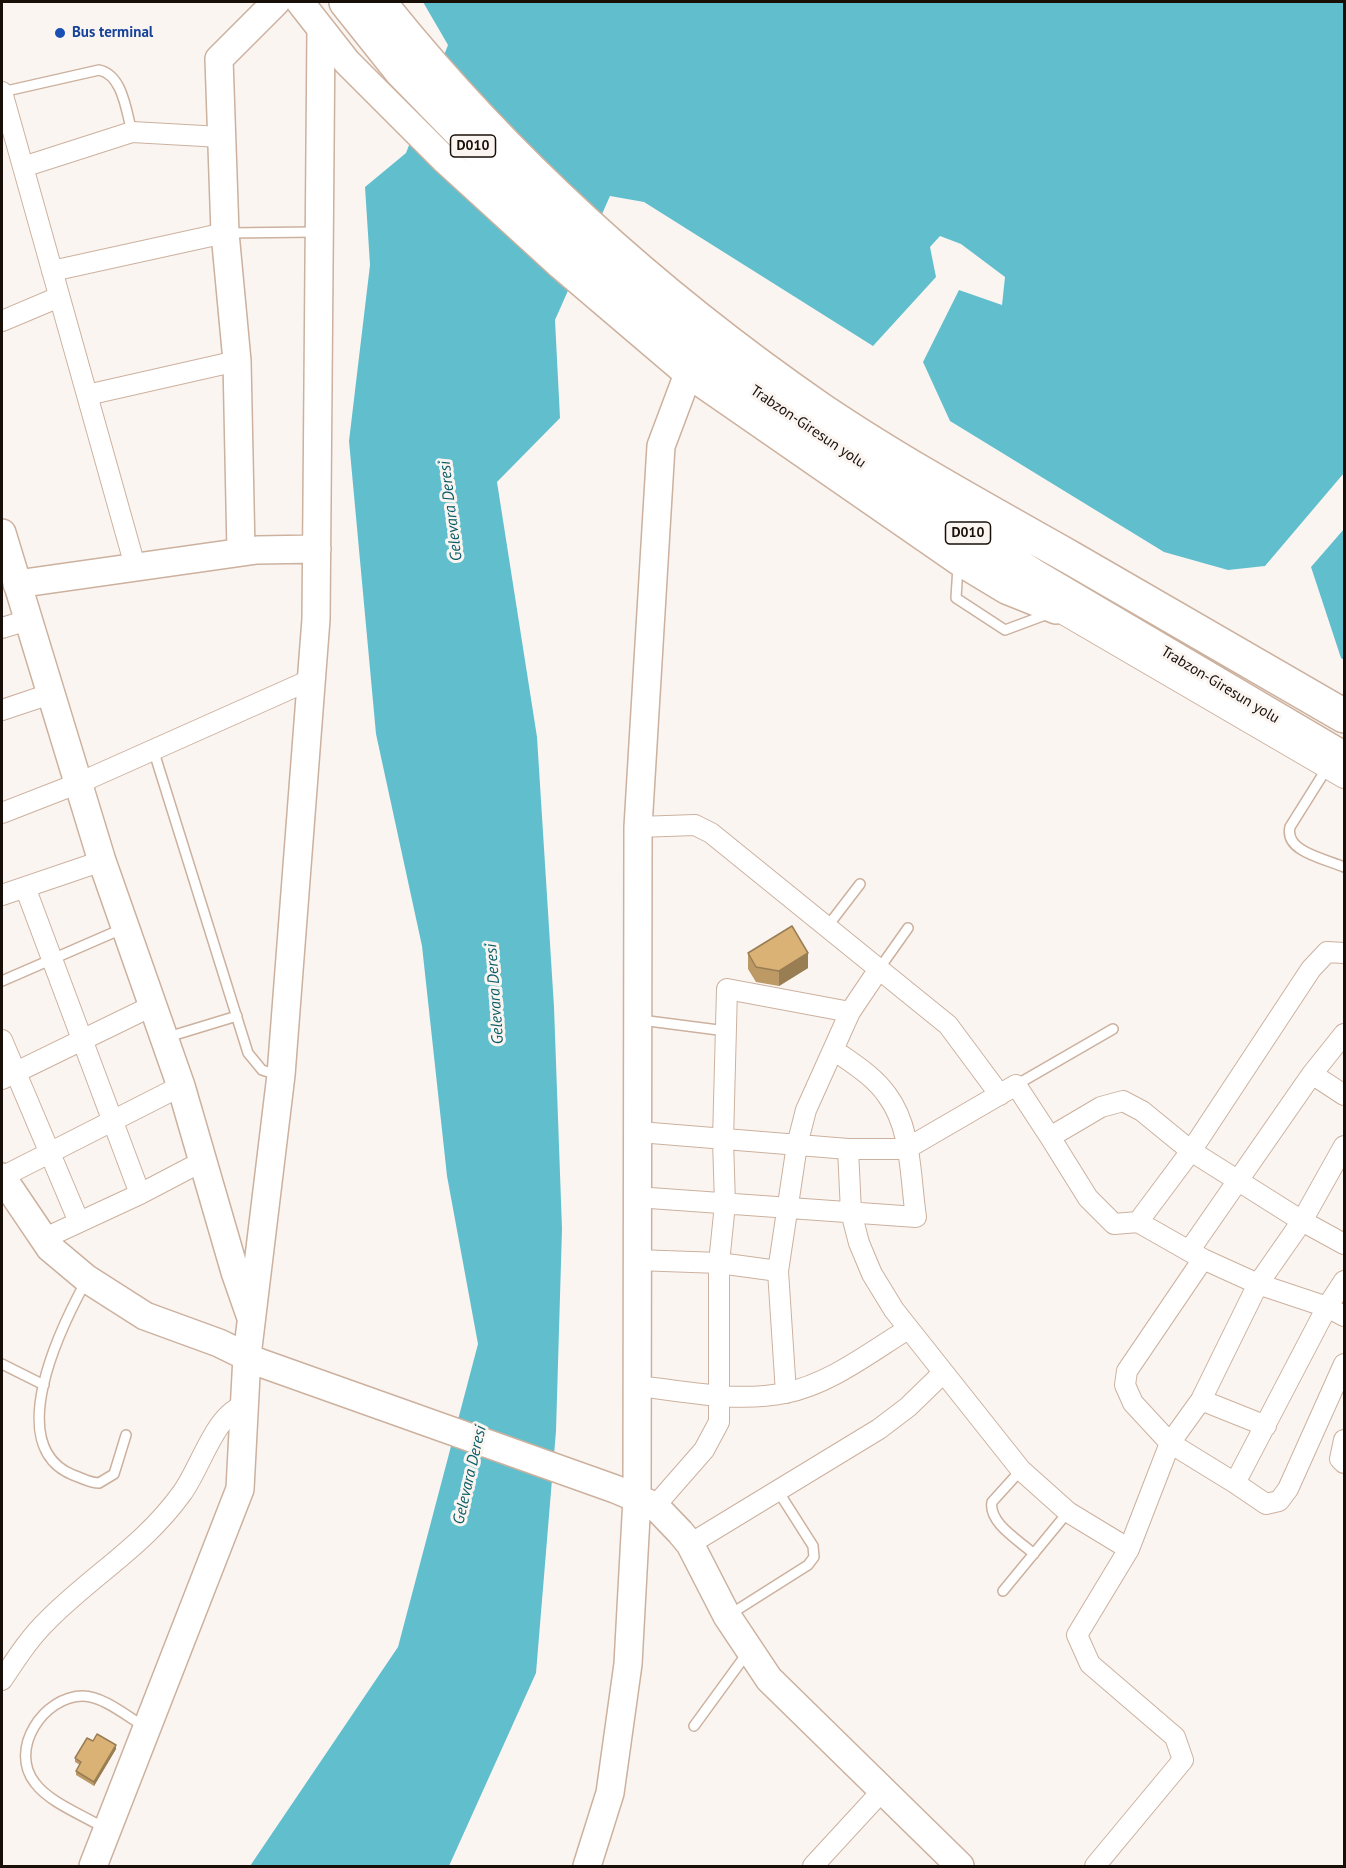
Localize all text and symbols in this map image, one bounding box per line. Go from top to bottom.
place label: Bus terminal [72,24,153,42]
marker: Bus terminal [53,26,67,40]
road number: D010 [450,135,496,157]
street label: Trabzon-Giresun yolu [747,382,869,472]
water label: Gelevara Deresi [435,460,467,562]
road number: D010 [946,522,990,544]
street label: Trabzon-Giresun yolu [1157,642,1283,728]
water label: Gelevara Deresi [482,943,508,1045]
water label: Gelevara Deresi [449,1424,491,1526]

